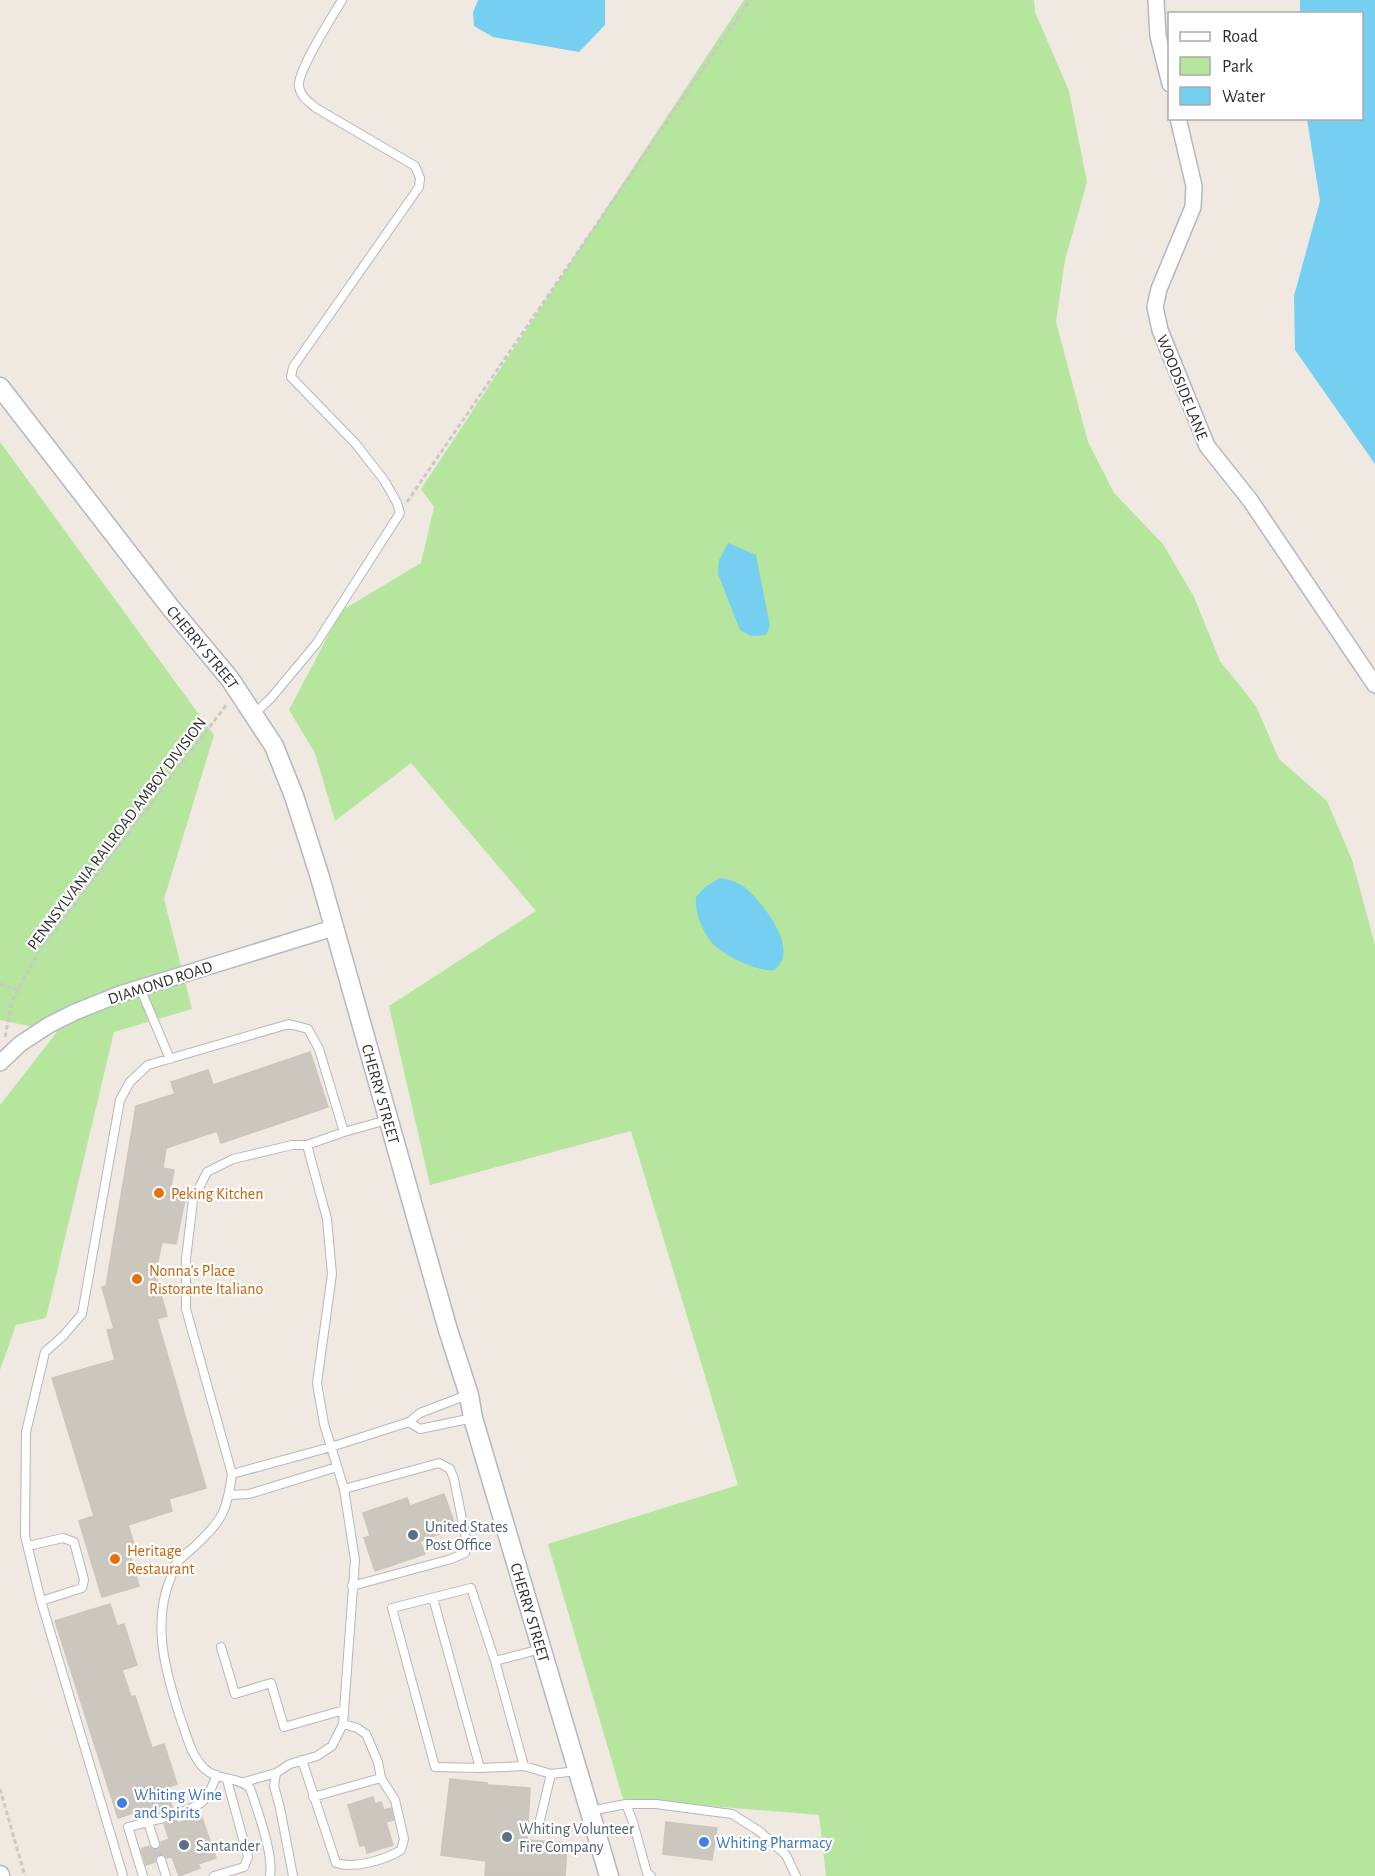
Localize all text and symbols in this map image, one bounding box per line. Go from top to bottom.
legend [1168,12,1363,120]
text: Road [1222,28,1258,46]
text: Park [1222,58,1254,76]
text: Water [1222,88,1265,106]
street label: WOODSIDE LANE [1154,333,1211,442]
street label: CHERRY STREET [163,603,241,692]
street label: PENNSYLVANIA RAILROAD AMBOY DIVISION [24,714,209,953]
street label: DIAMOND ROAD [106,959,215,1007]
street label: CHERRY STREET [359,1042,402,1146]
marker: Peking Kitchen [152,1186,166,1200]
place label: Peking Kitchen [171,1186,264,1202]
place label: Nonna's Place Ristorante Italiano [149,1263,264,1297]
marker: Nonna's Place Ristorante Italiano [130,1272,144,1286]
place label: United States Post Office [425,1519,508,1553]
marker: United States Post Office [406,1528,420,1542]
place label: Heritage Restaurant [127,1543,195,1577]
marker: Heritage Restaurant [108,1552,122,1566]
street label: CHERRY STREET [507,1561,552,1664]
place label: Whiting Wine and Spirits [134,1787,222,1821]
marker: Whiting Wine and Spirits [115,1796,129,1810]
place label: Whiting Volunteer Fire Company [519,1821,635,1856]
marker: Whiting Volunteer Fire Company [500,1830,514,1844]
marker: Whiting Pharmacy [697,1835,711,1849]
place label: Whiting Pharmacy [716,1835,832,1852]
marker: Santander [177,1838,191,1852]
place label: Santander [196,1838,261,1854]

